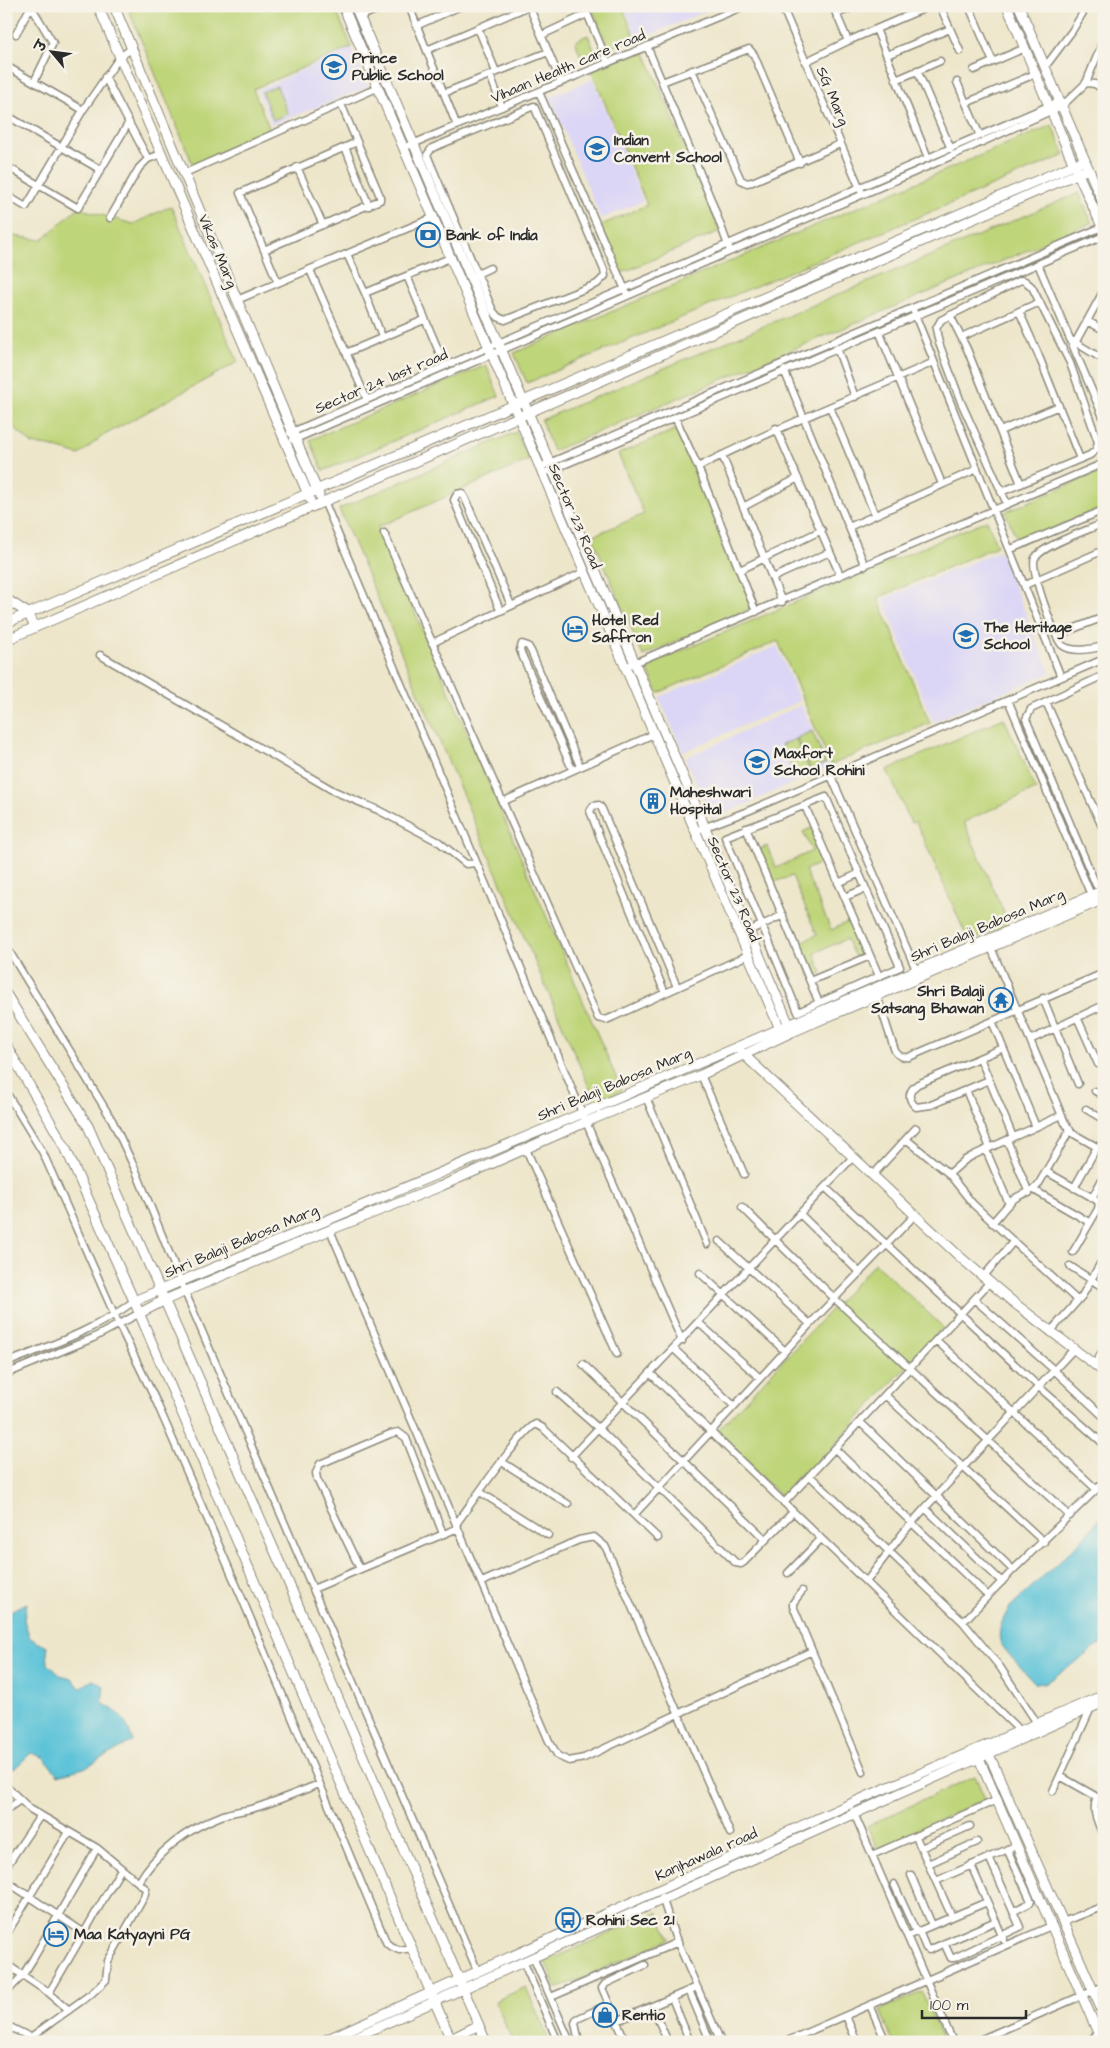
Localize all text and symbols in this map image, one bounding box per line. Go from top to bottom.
street label: Vihaan Health care road [488,24,649,109]
north arrow [28,28,78,78]
text: उ [30,36,53,57]
place label: Prince Public School [352,48,444,86]
school or university icon: Prince Public School [321,54,347,80]
street label: SG Marg [810,64,854,129]
place label: Indian Convent School [614,130,722,168]
school or university icon: Indian Convent School [584,136,610,162]
street label: Vikas Marg [192,211,243,292]
bank icon: Bank of India [415,222,441,248]
place label: Bank of India [446,225,538,246]
street label: Sector 24 last road [312,344,451,419]
street label: Sector 23 Road [543,460,606,572]
place label: Hotel Red Saffron [591,610,659,648]
hotel icon: Hotel Red Saffron [562,616,588,642]
place label: The Heritage School [983,617,1072,655]
school or university icon: The Heritage School [953,623,979,649]
place label: Maxfort School Rohini [773,743,865,781]
school or university icon: Maxfort School Rohini [744,749,770,775]
place label: Maheshwari Hospital [670,782,752,820]
building icon: Maheshwari Hospital [640,788,666,814]
street label: Sector 23 Road [702,833,765,945]
street label: Shri Balaji Babosa Marg [907,883,1068,968]
place label: Shri Balaji Satsang Bhawan [870,981,985,1021]
temple icon: Shri Balaji Satsang Bhawan [988,987,1014,1013]
street label: Shri Balaji Babosa Marg [534,1042,695,1127]
street label: Shri Balaji Babosa Marg [161,1199,322,1284]
street label: Kanjhawala road [652,1822,761,1886]
bus stop icon: Rohini Sec 21 [555,1907,581,1933]
place label: Rohini Sec 21 [586,1910,674,1931]
hotel icon: Maa Katyayni PG [43,1921,69,1947]
place label: Maa Katyayni PG [74,1924,191,1946]
scale bar [922,1988,1026,2020]
text: 100 m [930,1995,969,2016]
shop icon: Rentio [592,2002,618,2028]
place label: Rentio [622,2005,666,2026]

